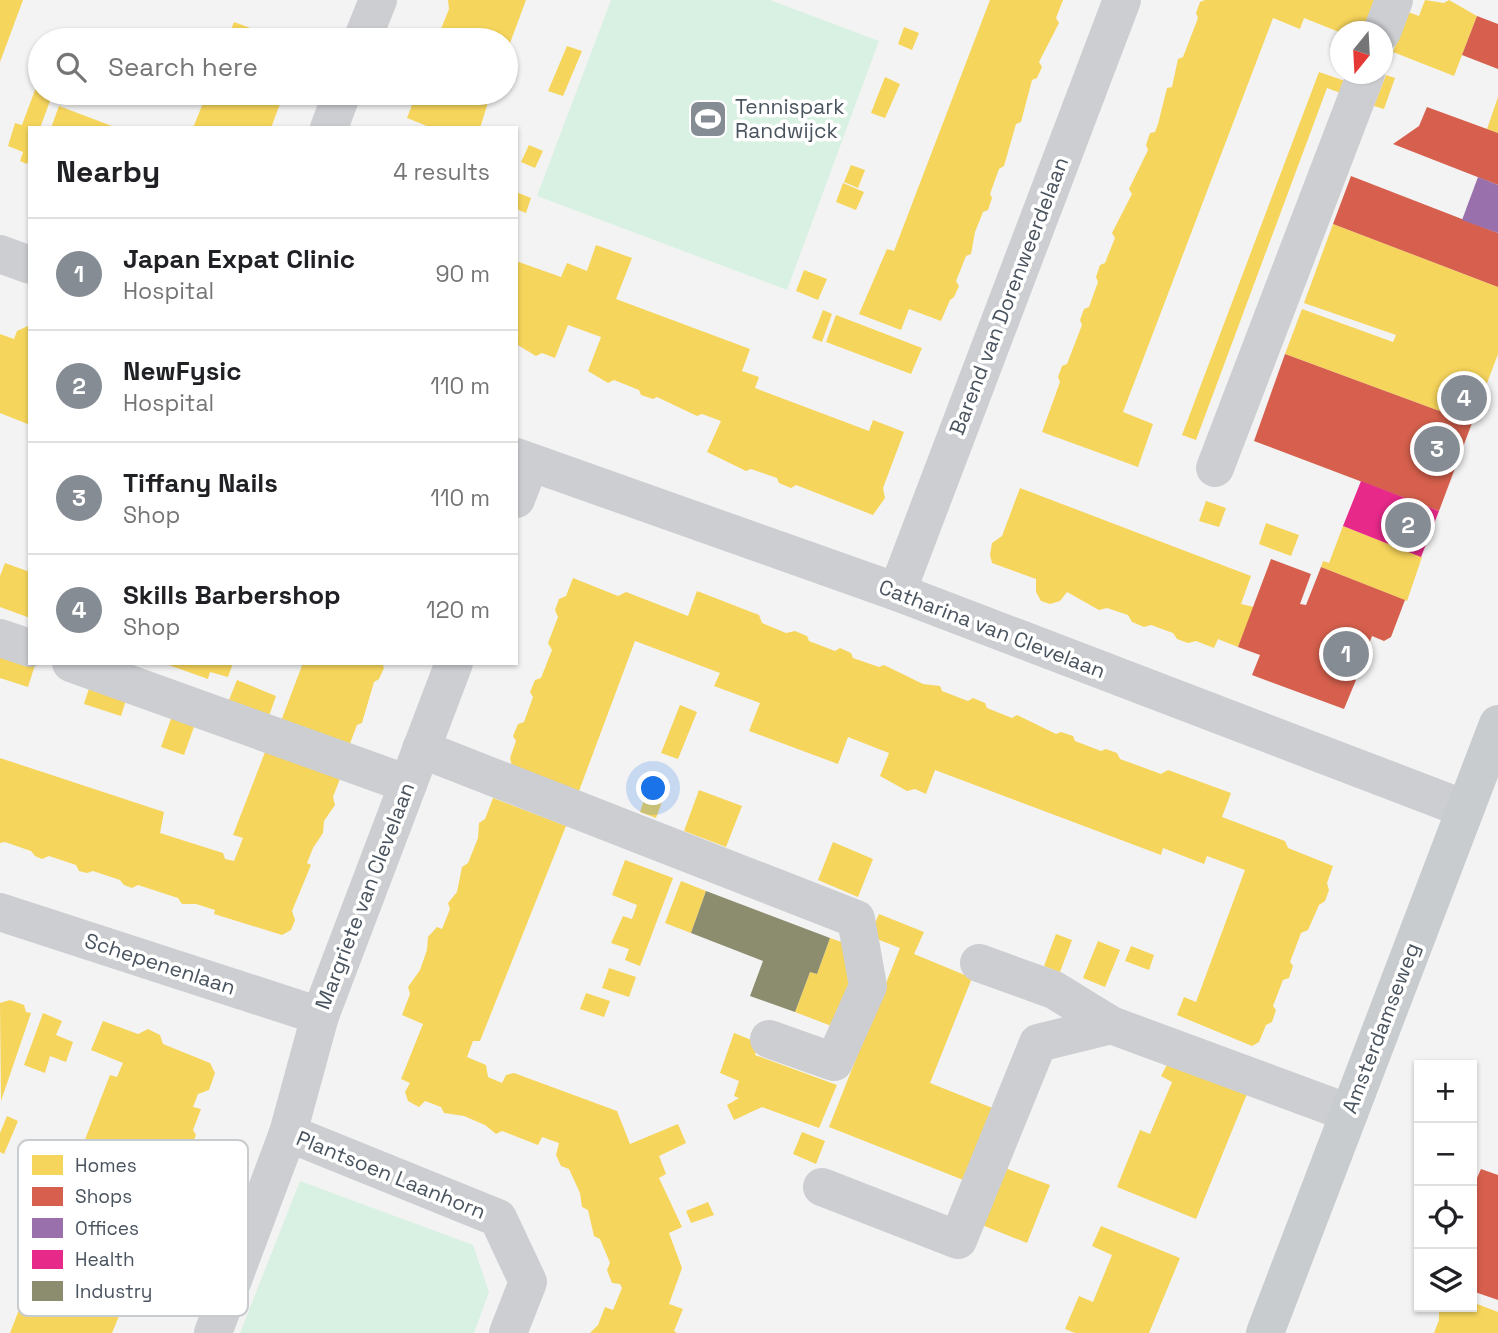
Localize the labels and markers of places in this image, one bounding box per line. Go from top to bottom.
place label: Tennispark Randwijck [735,93,844,144]
sports icon: Tennispark Randwijck [687,98,729,140]
pin: 4 [1441,372,1487,424]
pin: 3 [1414,423,1460,475]
pin: 2 [1385,499,1431,551]
pin: 1 [1323,628,1369,680]

